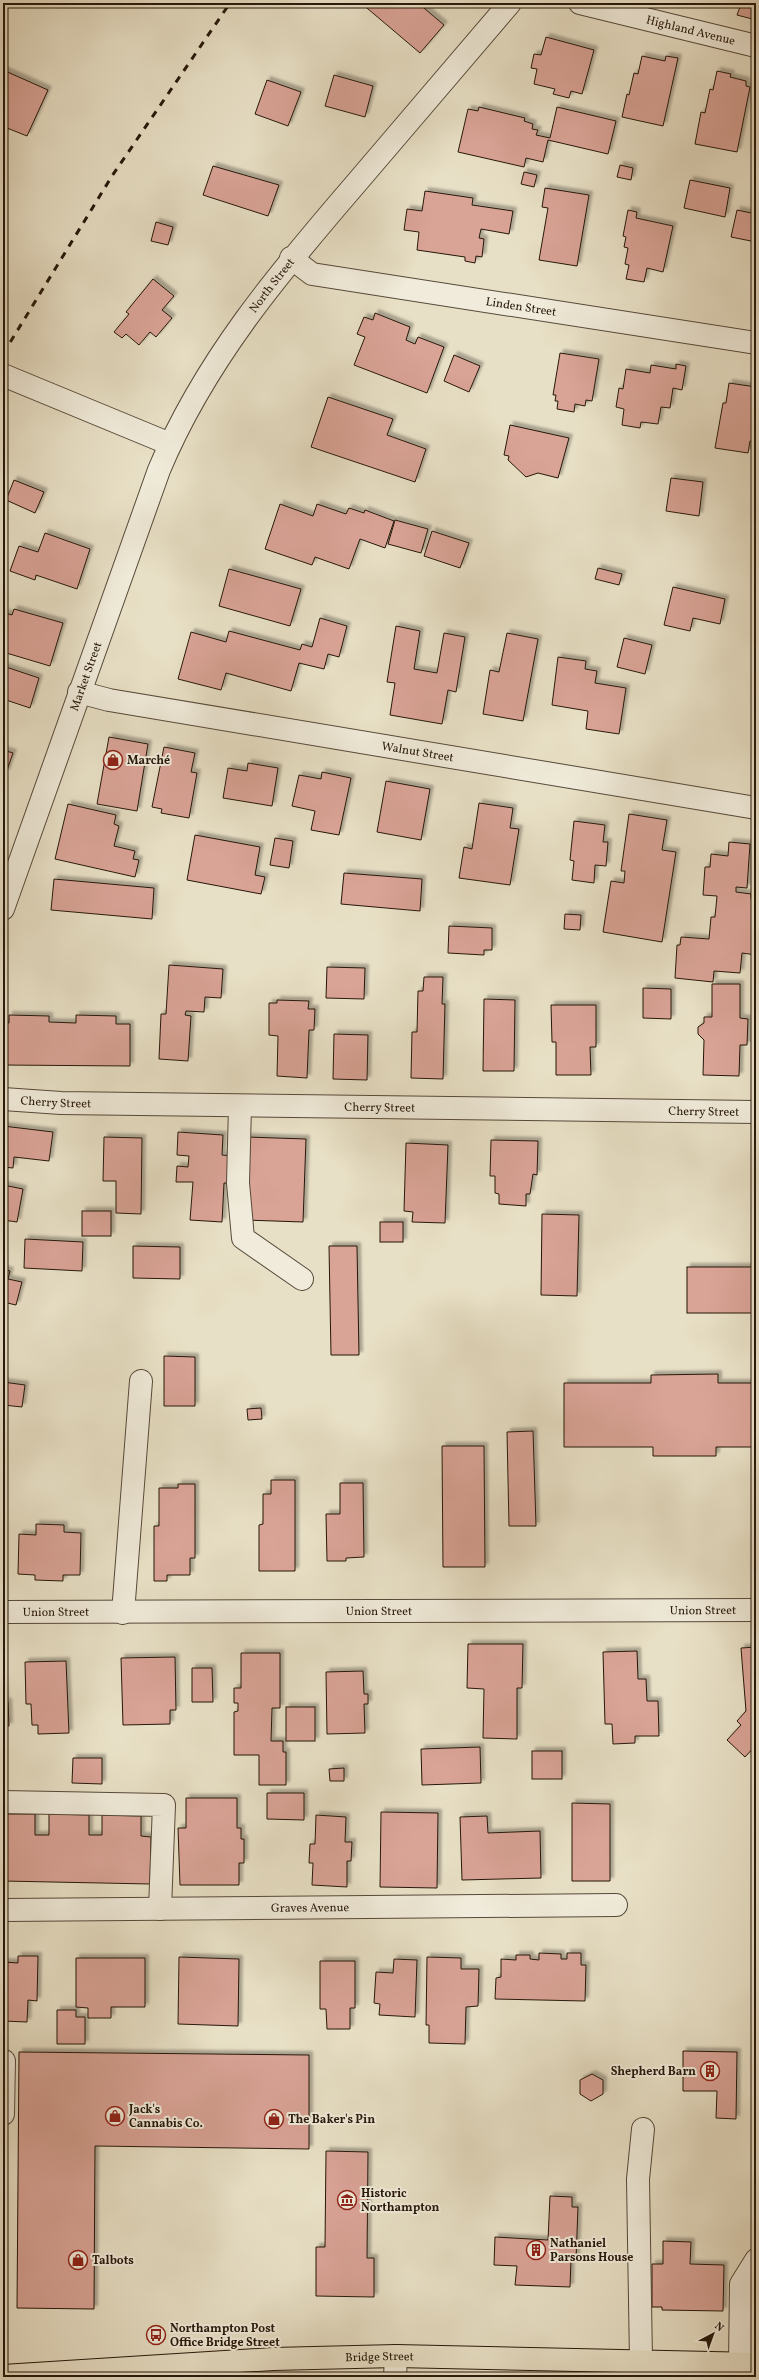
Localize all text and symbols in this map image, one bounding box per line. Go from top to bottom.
street label: Highland Avenue [644,12,737,50]
street label: North Street [246,255,299,317]
street label: Linden Street [485,294,557,321]
street label: Market Street [67,640,106,713]
street label: Walnut Street [380,739,455,766]
shop icon: Marché [102,749,124,771]
place label: Marché [127,753,170,769]
street label: Cherry Street [20,1093,91,1112]
street label: Cherry Street [344,1100,415,1117]
street label: Cherry Street [668,1104,739,1121]
street label: Union Street [670,1603,736,1619]
street label: Union Street [346,1604,412,1620]
street label: Union Street [23,1605,89,1621]
street label: Graves Avenue [271,1900,349,1917]
building icon: Shepherd Barn [699,2060,721,2082]
place label: Shepherd Barn [611,2064,696,2080]
place label: Jack's Cannabis Co. [128,2102,203,2132]
shop icon: Jack's Cannabis Co. [104,2105,126,2127]
shop icon: The Baker's Pin [263,2108,285,2130]
place label: The Baker's Pin [288,2112,375,2128]
place label: Historic Northampton [361,2186,440,2216]
museum icon: Historic Northampton [336,2189,358,2211]
place label: Nathaniel Parsons House [550,2236,633,2266]
building icon: Nathaniel Parsons House [525,2239,547,2261]
shop icon: Talbots [67,2249,89,2271]
place label: Talbots [92,2253,134,2269]
north arrow [693,2314,733,2354]
text: N [711,2319,727,2336]
place label: Northampton Post Office Bridge Street [170,2321,280,2351]
bus stop icon: Northampton Post Office Bridge Street [145,2324,167,2346]
street label: Bridge Street [345,2349,414,2366]

